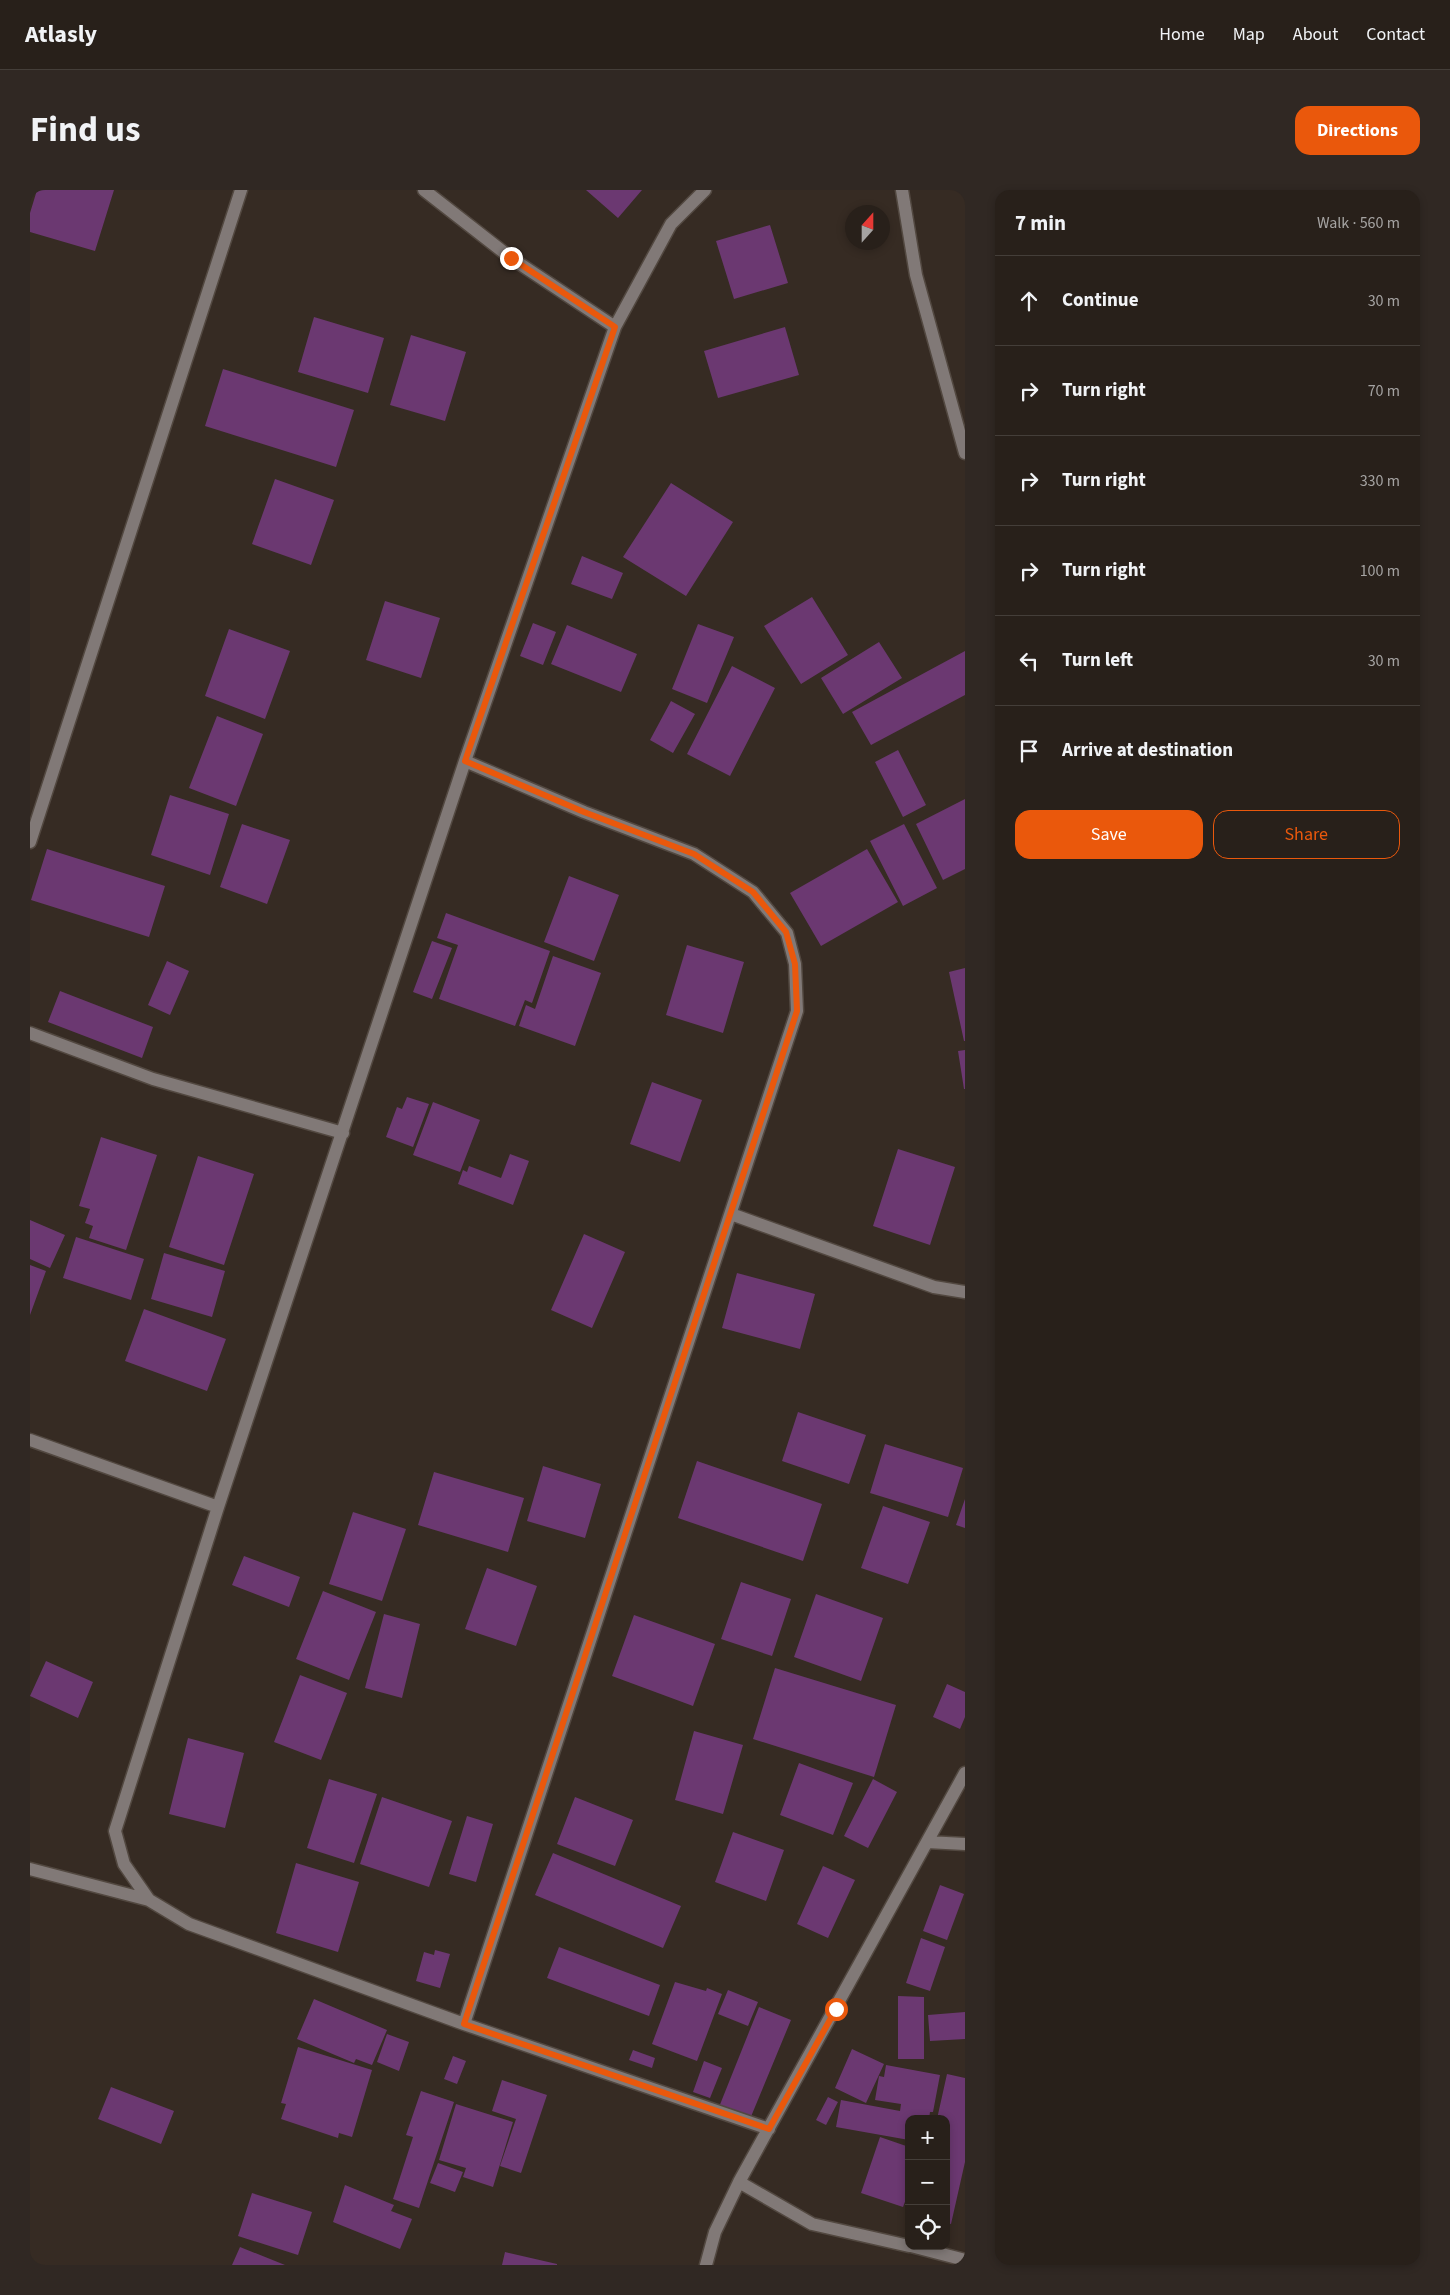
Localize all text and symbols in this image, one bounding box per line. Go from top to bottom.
text: Atlasly [25,17,97,52]
text: Home [1159,22,1205,47]
text: Map [1233,22,1265,47]
text: About [1293,22,1338,47]
text: Contact [1366,22,1425,47]
text: Find us [30,105,140,155]
button: Directions [1295,106,1420,155]
north arrow [845,205,890,250]
text: 7 min [1015,208,1066,238]
text: Walk · 560 m [1317,212,1400,234]
route end [500,247,523,270]
icon: ahead [1015,287,1043,315]
text: Continue [1062,287,1139,314]
text: 30 m [1368,290,1400,312]
icon: right [1015,377,1043,405]
text: Turn right [1062,377,1146,404]
text: 70 m [1368,380,1400,402]
icon: right [1015,467,1043,495]
text: Turn right [1062,467,1146,494]
text: 330 m [1360,470,1400,492]
icon: right [1015,557,1043,585]
text: Turn right [1062,557,1146,584]
text: 100 m [1360,560,1400,582]
icon: left [1015,647,1043,675]
text: Turn left [1062,647,1133,674]
text: 30 m [1368,650,1400,672]
icon: arrive [1015,737,1043,765]
text: Arrive at destination [1062,737,1233,764]
button: Save [1015,810,1203,859]
button: Share [1213,810,1400,859]
route start [825,1998,848,2021]
map controls [905,2115,950,2250]
button: + [905,2115,950,2160]
button: − [905,2160,950,2205]
button: locate [905,2205,950,2250]

